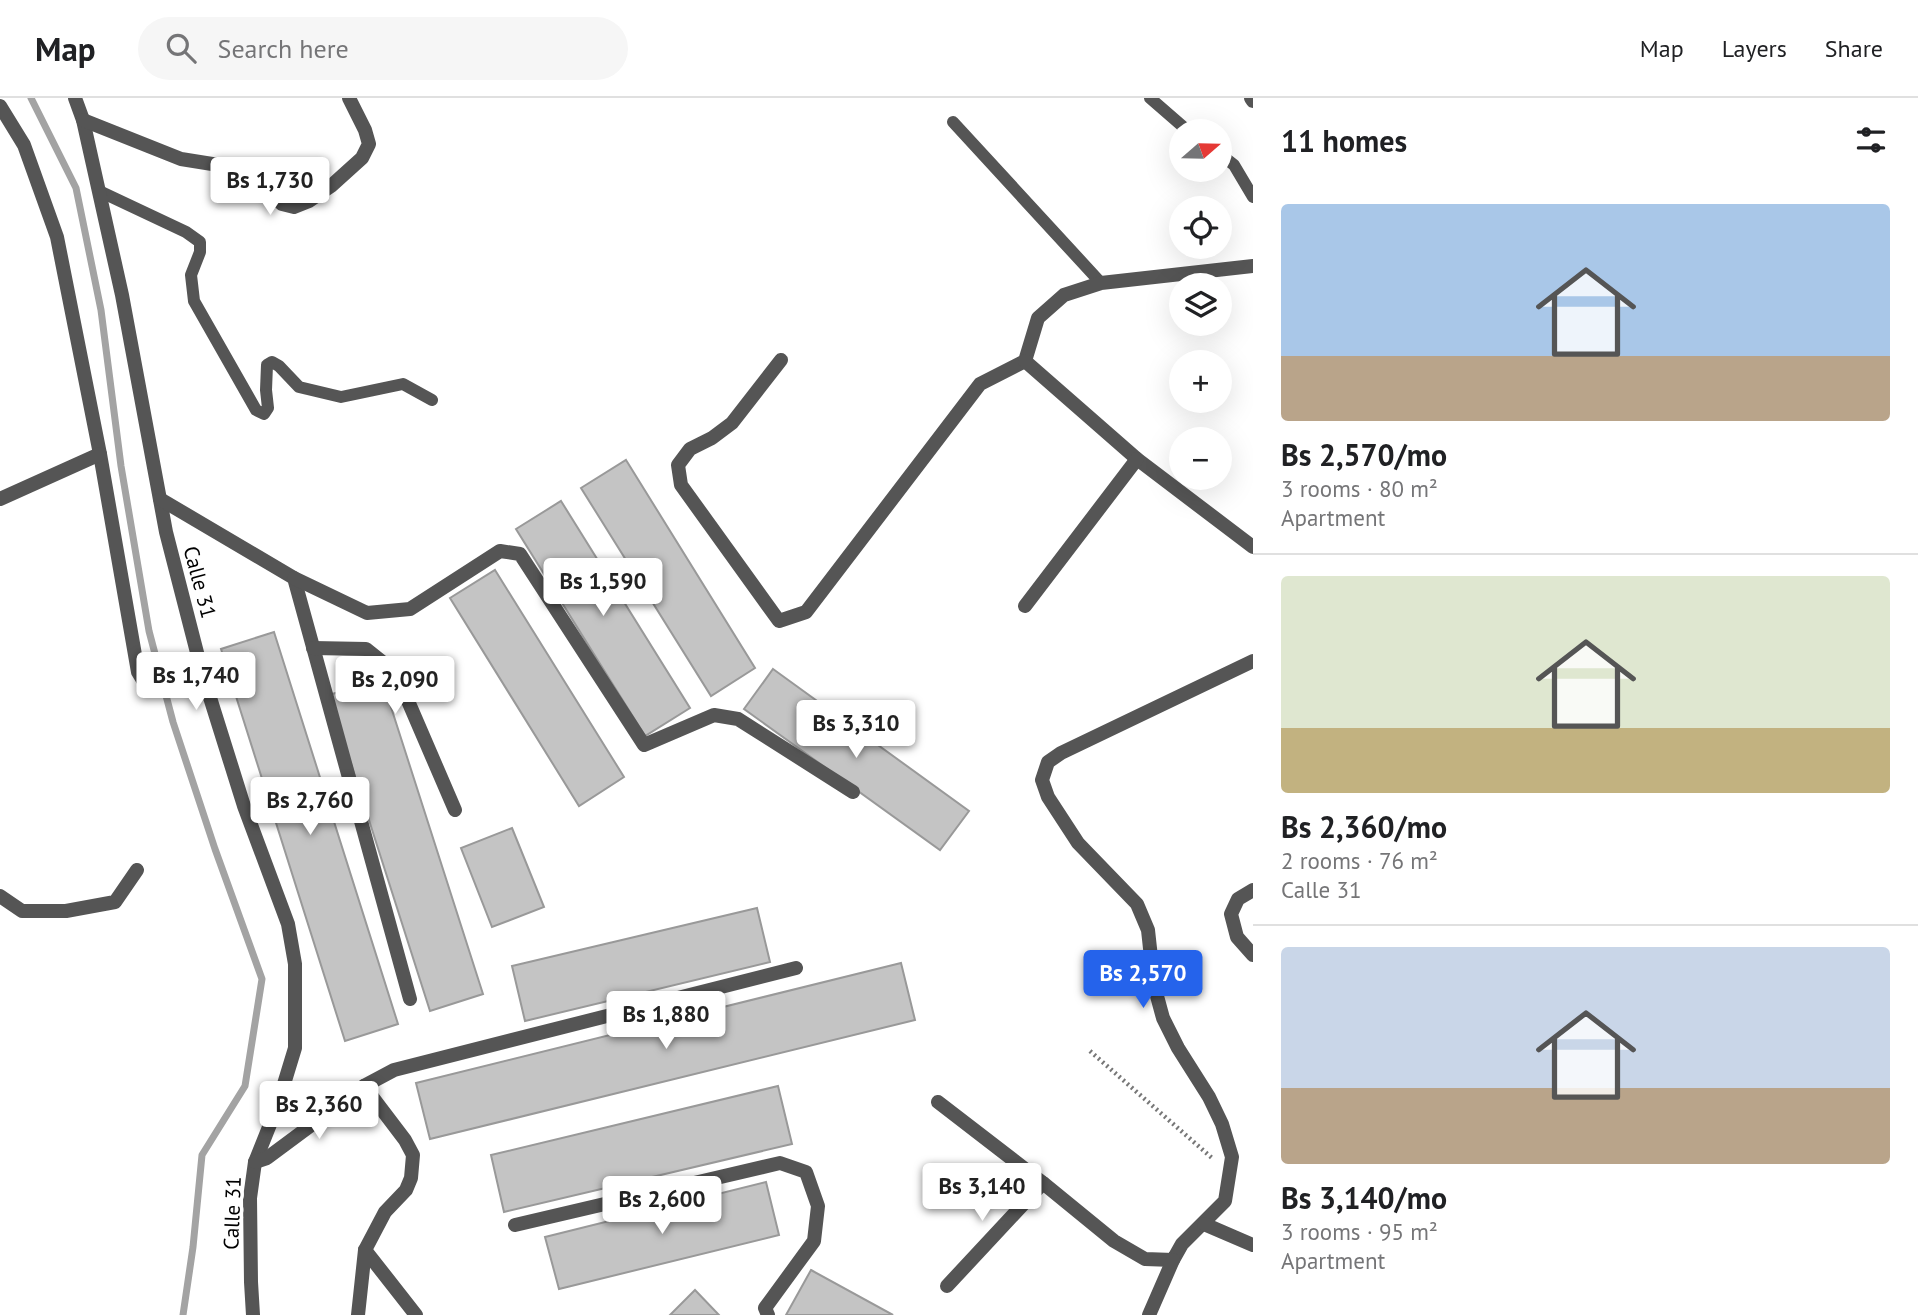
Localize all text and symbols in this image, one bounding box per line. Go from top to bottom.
search box [138,17,628,80]
text: Map [35,27,96,70]
icon: search [162,29,200,67]
text: Search here [218,32,349,65]
text: Map [1640,33,1684,64]
text: Layers [1722,33,1787,64]
text: Share [1825,33,1883,64]
north arrow [1169,119,1232,182]
map controls [1169,119,1232,490]
text: 11 homes [1281,121,1407,160]
icon: filters [1852,121,1890,159]
pin: Bs 1,730 [198,158,342,217]
text: Bs 1,730 [226,165,314,194]
button: locate [1169,196,1232,259]
icon: home [1523,249,1649,375]
button: layers [1169,273,1232,336]
button: + [1169,350,1232,413]
button: − [1169,427,1232,490]
text: Bs 2,570/mo [1281,435,1447,474]
text: 3 rooms · 80 m² [1281,474,1438,503]
text: Apartment [1281,503,1385,532]
street label: Calle 31 [177,543,223,621]
pin: Bs 1,590 [531,559,675,618]
text: Bs 1,590 [559,566,647,595]
icon: home [1523,621,1649,747]
pin: Bs 1,740 [124,652,268,712]
pin: Bs 2,090 [323,656,467,716]
text: Bs 1,740 [152,660,240,689]
text: Bs 2,090 [351,664,439,693]
pin: Bs 3,310 [784,700,928,760]
text: Bs 3,310 [812,708,900,737]
pin: Bs 2,760 [238,778,382,837]
text: Bs 2,760 [266,785,354,814]
text: Bs 2,360/mo [1281,807,1447,846]
text: 2 rooms · 76 m² [1281,846,1438,875]
text: Calle 31 [1281,875,1361,904]
pin: Bs 2,570 [1071,950,1215,1010]
text: Bs 2,570 [1099,958,1187,987]
pin: Bs 1,880 [594,992,738,1051]
icon: home [1523,992,1649,1118]
text: Bs 1,880 [622,999,710,1028]
pin: Bs 2,360 [247,1082,391,1141]
text: Bs 2,360 [275,1089,363,1118]
pin: Bs 3,140 [910,1164,1054,1223]
text: Bs 3,140 [938,1171,1026,1200]
street label: Calle 31 [217,1176,247,1250]
pin: Bs 2,600 [590,1176,734,1236]
text: Bs 3,140/mo [1281,1178,1447,1217]
text: Bs 2,600 [618,1184,706,1213]
text: 3 rooms · 95 m² [1281,1217,1438,1246]
text: Apartment [1281,1246,1385,1275]

